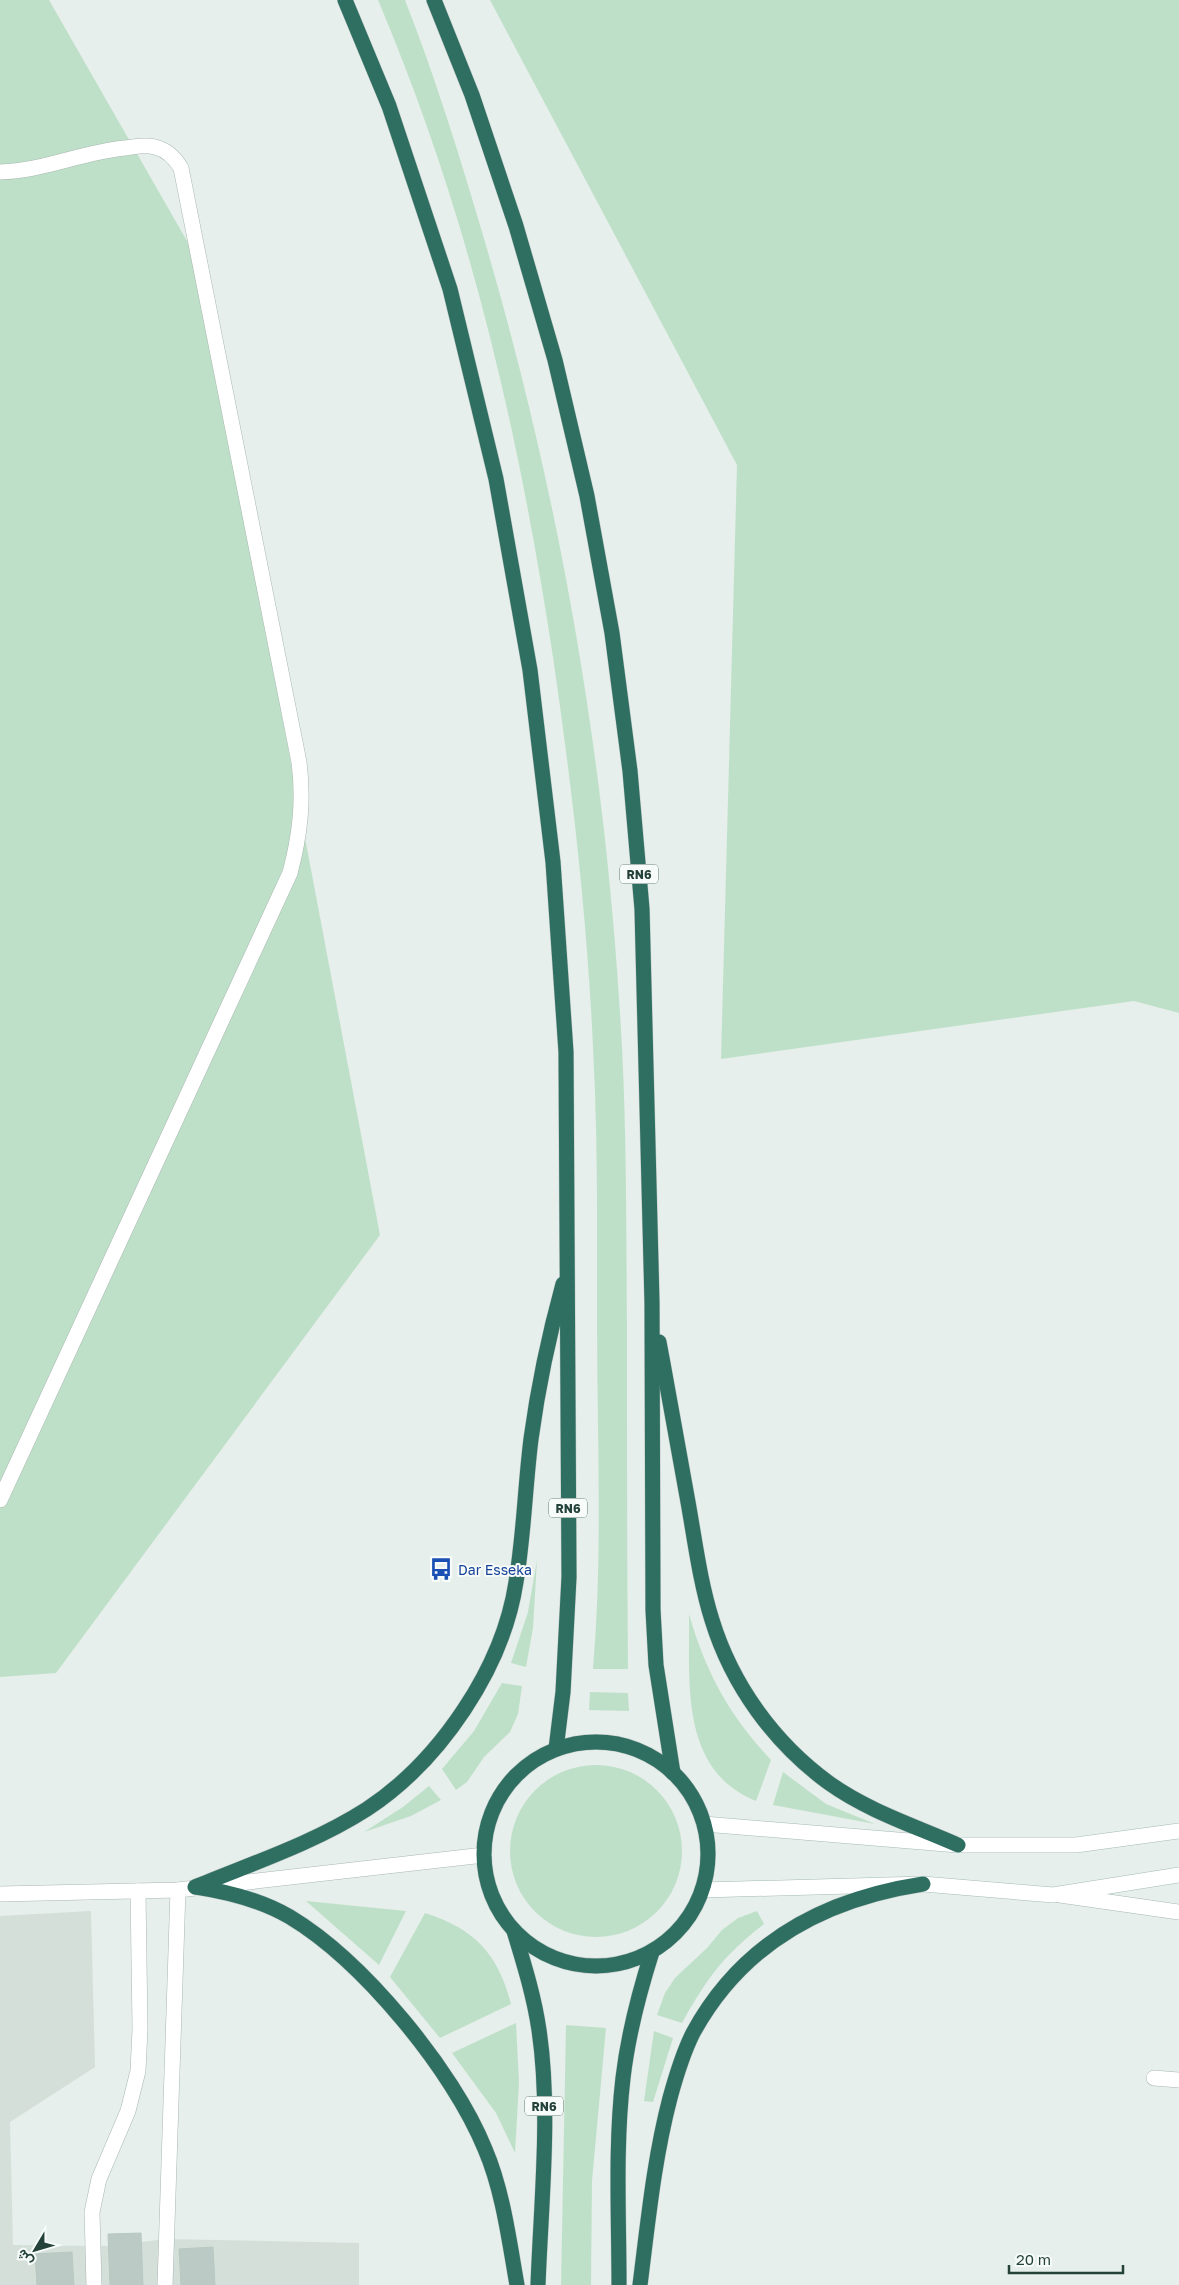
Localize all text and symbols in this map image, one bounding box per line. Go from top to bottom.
road number: RN6 [620,864,658,884]
road number: RN6 [549,1499,587,1518]
bus stop icon: Dar Esseka [428,1556,454,1582]
place label: Dar Esseka [458,1561,532,1578]
road number: RN6 [525,2096,563,2116]
north arrow [10,2225,60,2275]
scale bar [1009,2242,1123,2274]
text: ش [12,2246,37,2270]
text: 20 m [1016,2250,1051,2268]

